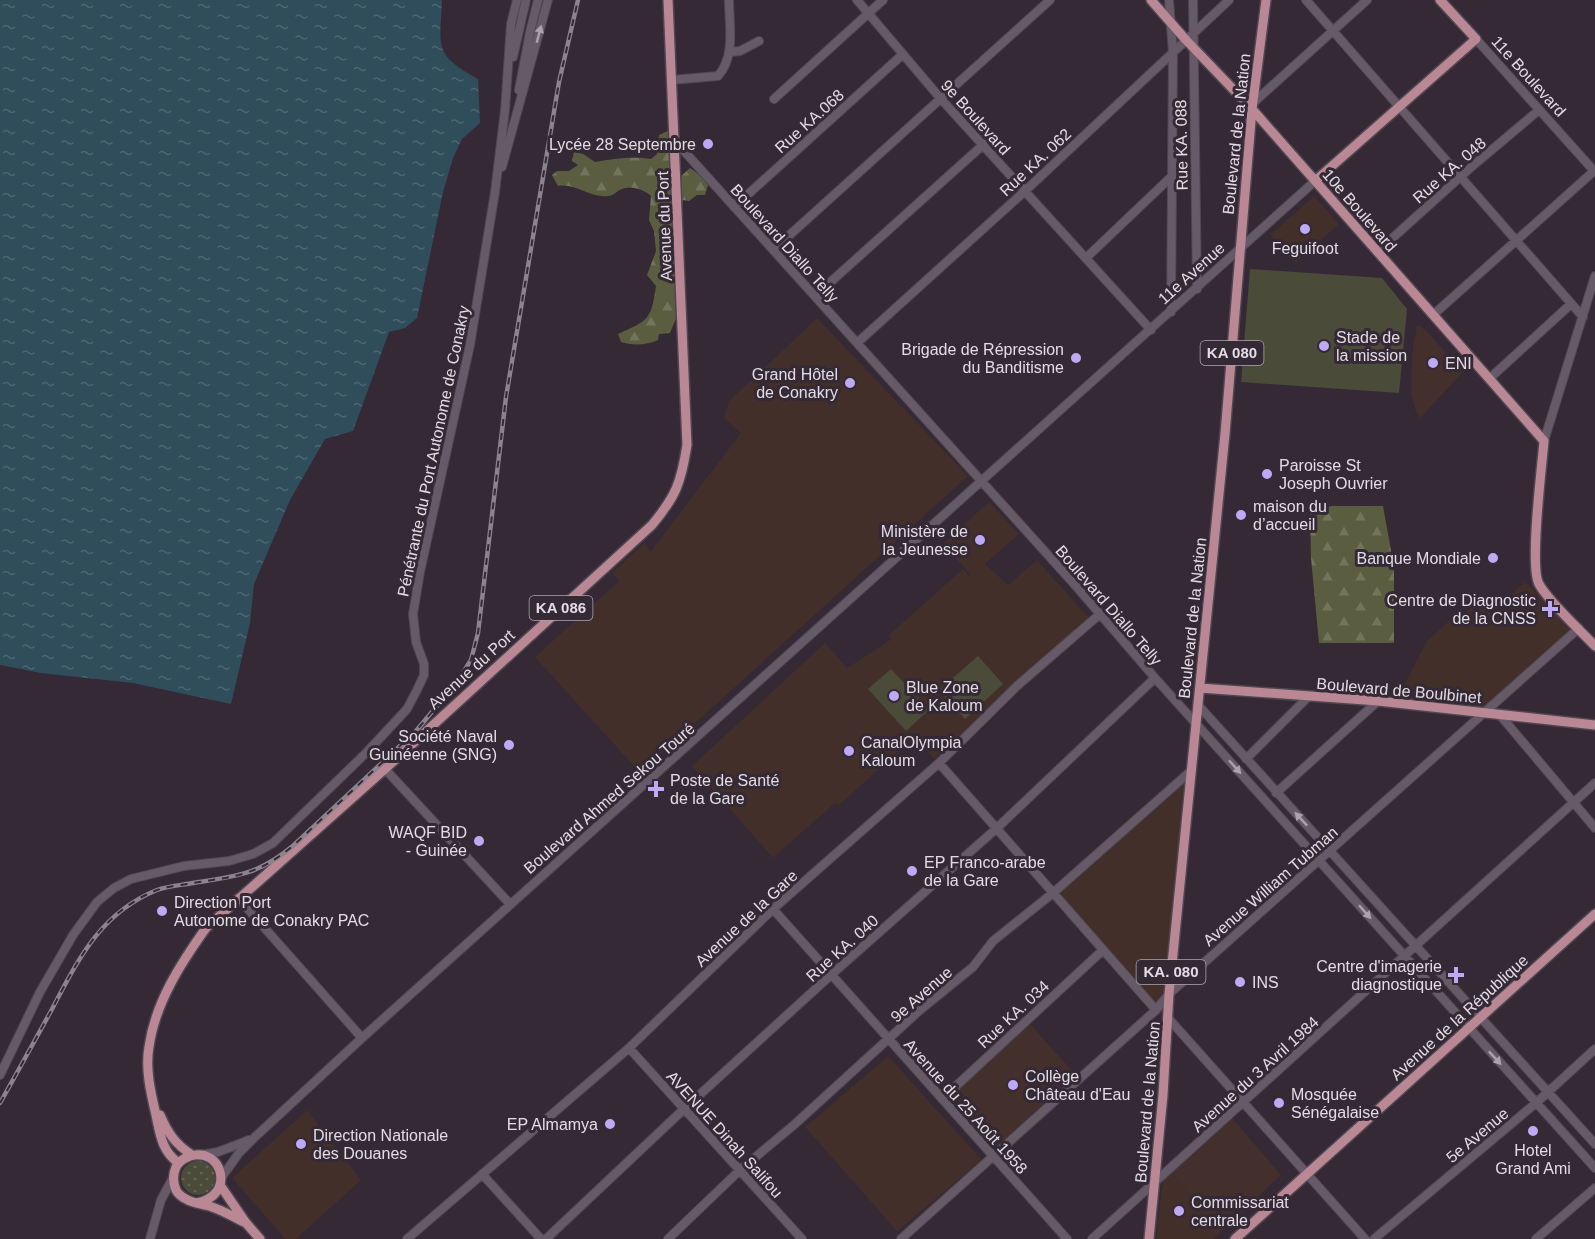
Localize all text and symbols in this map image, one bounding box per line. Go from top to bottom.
one-way arrow [535,25,544,43]
street label: 11e Boulevard [1488,33,1569,120]
street label: Boulevard de la Nation [1220,53,1253,215]
street label: 9e Boulevard [938,77,1013,158]
street label: Rue KA.068 [772,86,847,157]
street label: Rue KA. 088 [1172,99,1191,190]
street label: Rue KA. 062 [996,125,1074,200]
street label: Rue KA. 048 [1410,134,1489,207]
place label: Lycée 28 Septembre [549,136,696,153]
marker: Lycée 28 Septembre [701,137,715,151]
street label: 10e Boulevard [1319,166,1400,255]
street label: Avenue du Port [654,170,675,281]
street label: Boulevard Diallo Telly [727,181,842,306]
marker: Feguifoot [1298,222,1312,236]
street label: 11e Avenue [1155,239,1228,307]
place label: Feguifoot [1272,240,1339,257]
street label: Pénétrante du Port Autonome de Conakry [394,304,473,598]
place label: Stade de la mission [1336,329,1407,364]
marker: Stade de la mission [1317,339,1331,353]
place label: Brigade de Répression du Banditisme [901,341,1064,376]
road number: KA 080 [1200,341,1264,365]
marker: Brigade de Répression du Banditisme [1069,351,1083,365]
place label: ENI [1445,355,1472,372]
marker: ENI [1426,356,1440,370]
place label: Grand Hôtel de Conakry [752,366,838,401]
marker: Grand Hôtel de Conakry [843,376,857,390]
place label: Paroisse St Joseph Ouvrier [1279,457,1388,492]
marker: Paroisse St Joseph Ouvrier [1260,467,1274,481]
place label: maison du d’accueil [1253,498,1327,533]
marker: maison du d’accueil [1234,508,1248,522]
place label: Ministère de la Jeunesse [881,523,968,558]
marker: Ministère de la Jeunesse [973,533,987,547]
street label: Boulevard de la Nation [1176,537,1209,699]
street label: Boulevard Diallo Telly [1052,542,1165,669]
place label: Banque Mondiale [1356,550,1481,567]
marker: Banque Mondiale [1486,551,1500,565]
place label: Centre de Diagnostic de la CNSS [1387,592,1536,627]
road number: KA 086 [530,596,592,620]
marker: Centre de Diagnostic de la CNSS [1541,600,1559,618]
street label: Avenue du Port [425,626,518,712]
street label: Boulevard de Boulbinet [1316,675,1483,706]
place label: Blue Zone de Kaloum [906,679,983,714]
marker: Blue Zone de Kaloum [887,689,901,703]
street label: Boulevard Ahmed Sekou Touré [521,720,698,877]
place label: Société Naval Guinéenne (SNG) [369,728,497,763]
place label: CanalOlympia Kaloum [861,734,962,769]
marker: Société Naval Guinéenne (SNG) [502,738,516,752]
marker: CanalOlympia Kaloum [842,744,856,758]
one-way arrow [1228,759,1242,774]
place label: Poste de Santé de la Gare [670,772,780,807]
marker: Poste de Santé de la Gare [647,780,665,798]
one-way arrow [1295,812,1308,827]
street label: Avenue William Tubman [1200,823,1341,949]
place label: WAQF BID - Guinée [388,824,467,859]
marker: WAQF BID - Guinée [472,834,486,848]
place label: EP Franco-arabe de la Gare [924,854,1046,889]
marker: EP Franco-arabe de la Gare [905,864,919,878]
street label: Avenue de la Gare [692,867,801,970]
place label: Direction Port Autonome de Conakry PAC [174,894,369,929]
marker: Direction Port Autonome de Conakry PAC [155,904,169,918]
one-way arrow [1358,904,1371,919]
street label: Rue KA. 040 [803,912,882,985]
street label: Avenue de la République [1387,951,1531,1083]
place label: Centre d'imagerie diagnostique [1316,958,1442,993]
road number: KA. 080 [1136,960,1206,984]
street label: 9e Avenue [887,963,955,1026]
marker: Centre d'imagerie diagnostique [1447,966,1465,984]
place label: INS [1252,974,1279,991]
marker: INS [1233,975,1247,989]
street label: Rue KA. 034 [974,977,1052,1052]
street label: Avenue du 3 Avril 1984 [1189,1013,1322,1136]
street label: Boulevard de la Nation [1132,1021,1163,1183]
street label: Avenue du 25 Août 1958 [901,1036,1031,1177]
one-way arrow [1487,1050,1501,1064]
street label: AVENUE Dinah Salifou [663,1068,786,1201]
place label: Collège Château d'Eau [1025,1068,1130,1103]
marker: Collège Château d'Eau [1006,1078,1020,1092]
place label: Mosquée Sénégalaise [1291,1086,1379,1121]
marker: Mosquée Sénégalaise [1272,1096,1286,1110]
street label: 5e Avenue [1443,1105,1512,1166]
place label: EP Almamya [507,1116,598,1133]
marker: EP Almamya [603,1117,617,1131]
marker: Hotel Grand Ami [1526,1124,1540,1138]
place label: Direction Nationale des Douanes [313,1127,448,1162]
marker: Direction Nationale des Douanes [294,1137,308,1151]
place label: Hotel Grand Ami [1495,1142,1571,1177]
place label: Commissariat centrale [1191,1194,1289,1229]
marker: Commissariat centrale [1172,1204,1186,1218]

